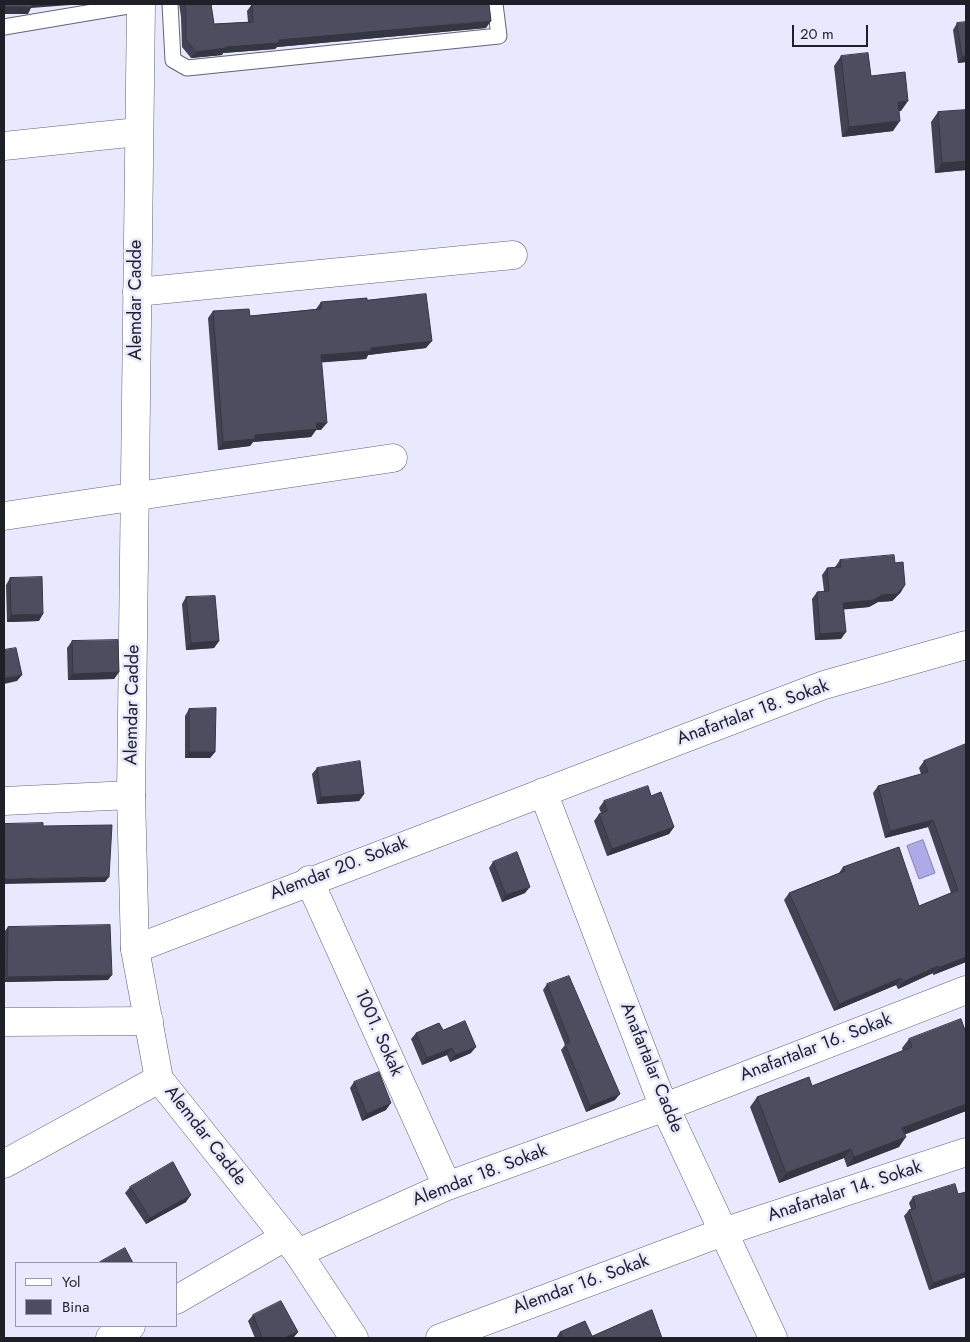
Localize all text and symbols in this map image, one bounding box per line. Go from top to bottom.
scale bar [795,15,871,47]
text: 20 m [800,23,834,45]
street label: Alemdar Cadde [126,240,148,360]
street label: Alemdar Cadde [121,645,145,765]
street label: Anafartalar 18. Sokak [674,675,832,751]
street label: Alemdar 20. Sokak [267,833,411,905]
street label: 1001. Sokak [349,986,407,1080]
street label: Anafartalar Cadde [615,1000,687,1136]
street label: Anafartalar 16. Sokak [737,1009,895,1087]
street label: Alemdar Cadde [159,1082,251,1190]
street label: Alemdar 18. Sokak [410,1140,550,1212]
street label: Anafartalar 14. Sokak [765,1157,925,1227]
street label: Alemdar 16. Sokak [510,1250,652,1320]
legend [15,1262,178,1327]
text: Yol [62,1271,81,1293]
text: Bina [62,1296,89,1318]

